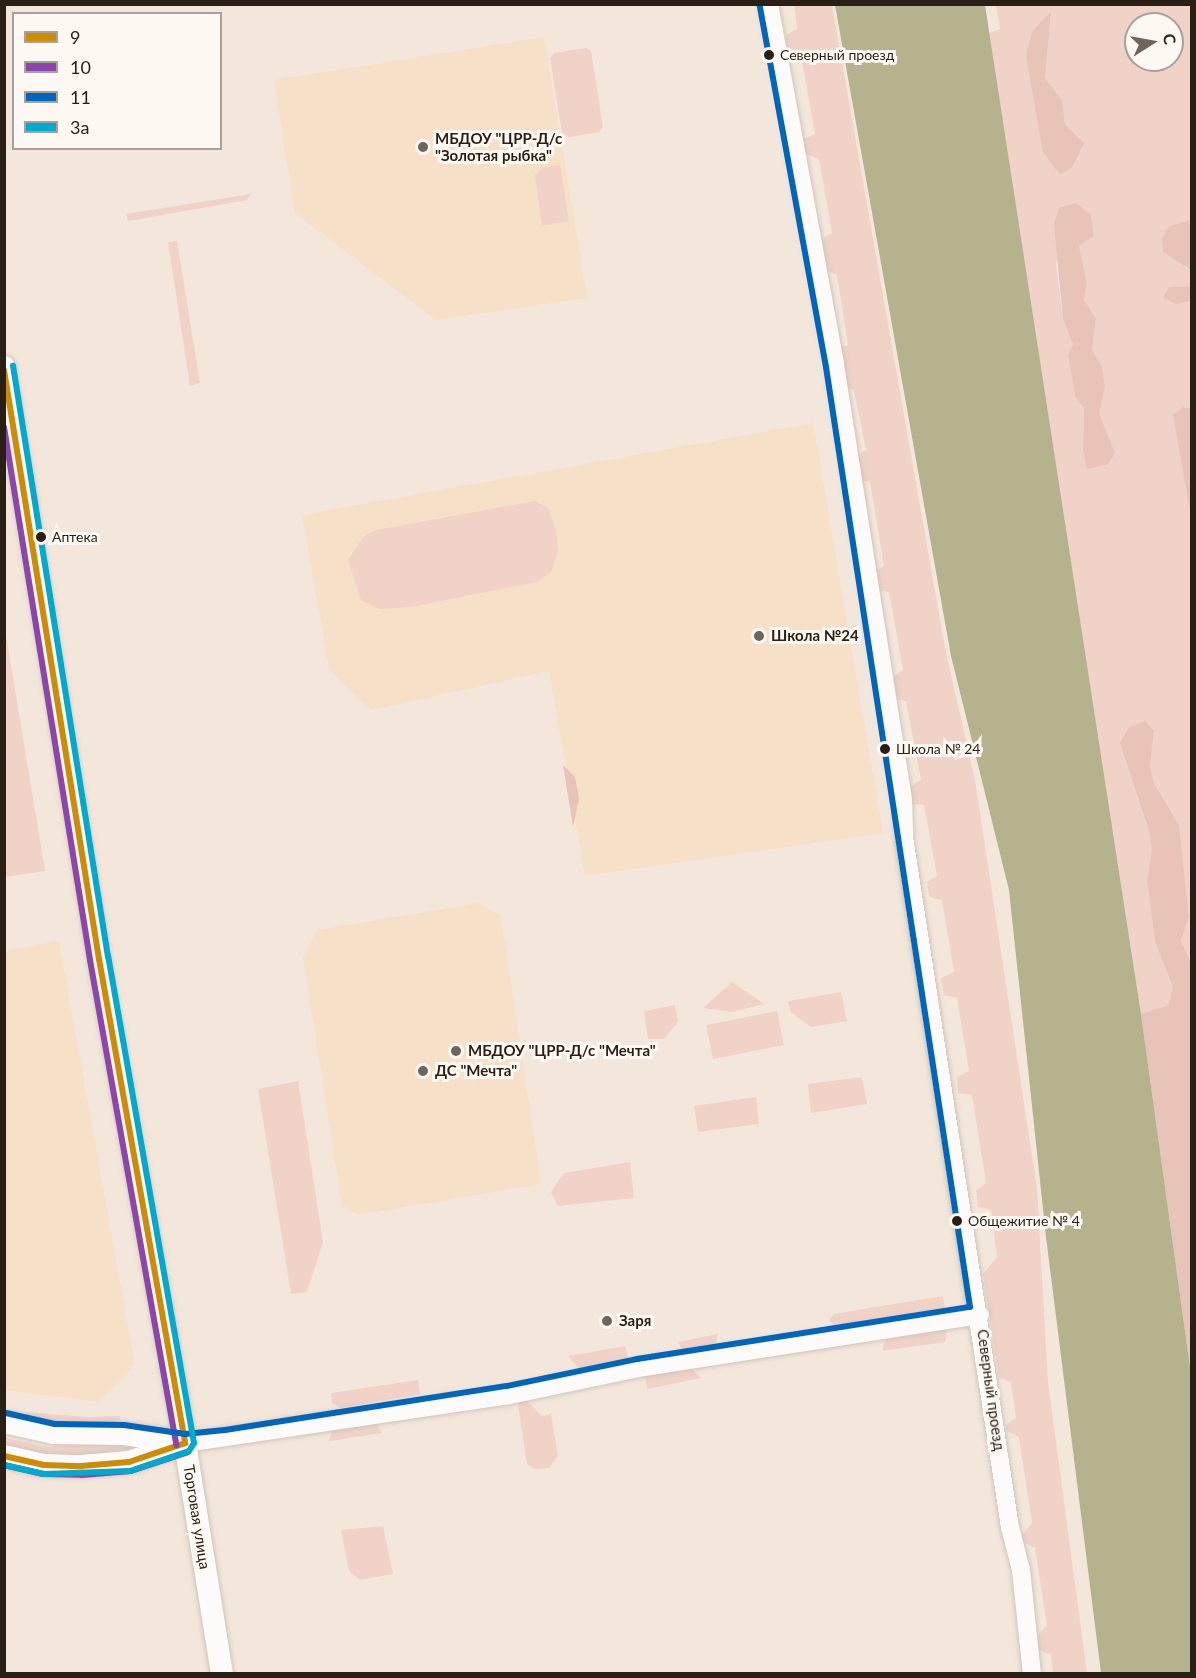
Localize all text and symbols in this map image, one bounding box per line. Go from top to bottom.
legend [12,12,222,150]
north arrow [1124,12,1184,72]
text: 9 [70,26,80,48]
text: С [1160,32,1181,46]
place label: Северный проезд [780,47,894,63]
marker: Северный проезд [763,49,775,61]
text: 10 [70,56,91,78]
text: 11 [70,86,91,108]
text: 3а [70,116,89,138]
place label: МБДОУ "ЦРР-Д/с "Золотая рыбка" [435,129,562,164]
marker: МБДОУ "ЦРР-Д/с "Золотая рыбка" [416,140,430,154]
place label: Аптека [52,529,98,545]
marker: Аптека [35,531,47,543]
place label: Школа №24 [771,627,859,645]
marker: Школа №24 [752,629,766,643]
place label: Школа № 24 [896,741,980,757]
marker: Школа № 24 [879,743,891,755]
place label: МБДОУ "ЦРР-Д/с "Мечта" [468,1042,656,1060]
marker: МБДОУ "ЦРР-Д/с "Мечта" [449,1044,463,1058]
place label: ДС "Мечта" [435,1062,517,1080]
marker: ДС "Мечта" [416,1064,430,1078]
place label: Общежитие № 4 [968,1213,1080,1229]
marker: Общежитие № 4 [951,1215,963,1227]
place label: Заря [619,1312,651,1330]
marker: Заря [600,1314,614,1328]
street label: Северный проезд [974,1328,1008,1452]
street label: Торговая улица [180,1464,214,1570]

